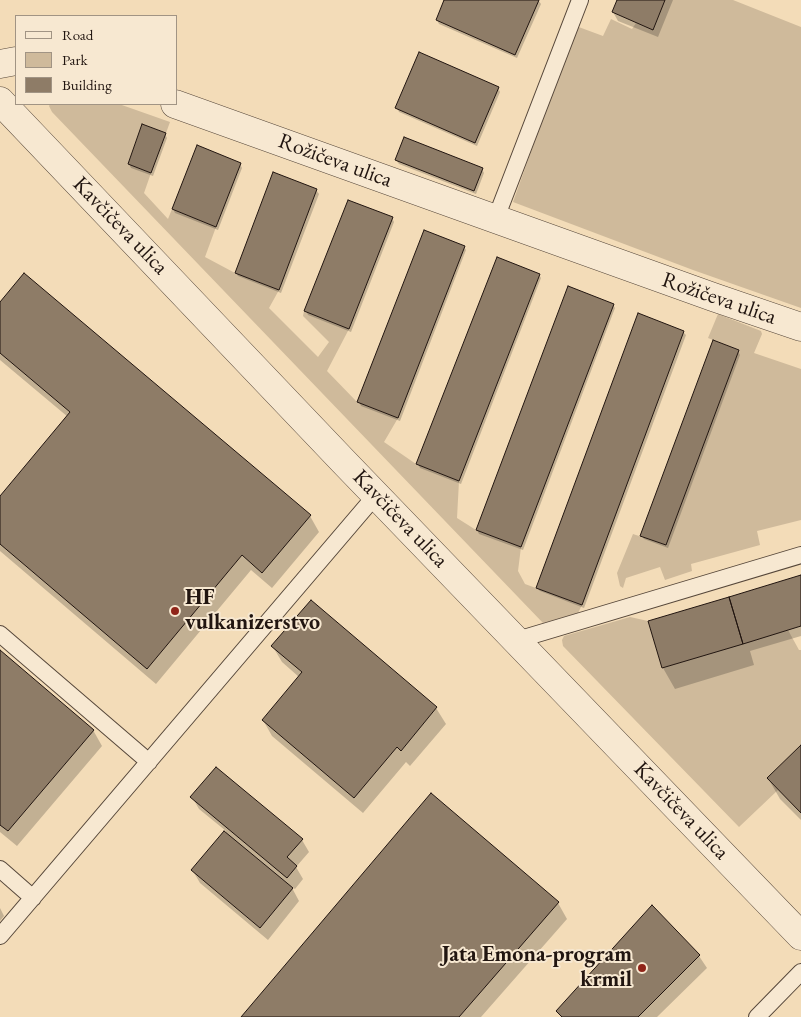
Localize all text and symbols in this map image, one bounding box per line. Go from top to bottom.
legend [15,15,178,105]
text: Road [62,25,93,44]
text: Park [62,50,88,69]
text: Building [62,75,112,94]
street label: Rožičeva ulica [274,128,396,194]
street label: Kavčičeva ulica [67,172,173,280]
street label: Rožičeva ulica [658,267,780,331]
street label: Kavčičeva ulica [347,465,453,573]
place label: HF vulkanizerstvo [185,585,320,636]
marker: HF vulkanizerstvo [169,605,181,617]
street label: Kavčičeva ulica [628,757,734,865]
place label: Jata Emona-program krmil [441,942,632,994]
marker: Jata Emona-program krmil [636,962,648,974]

